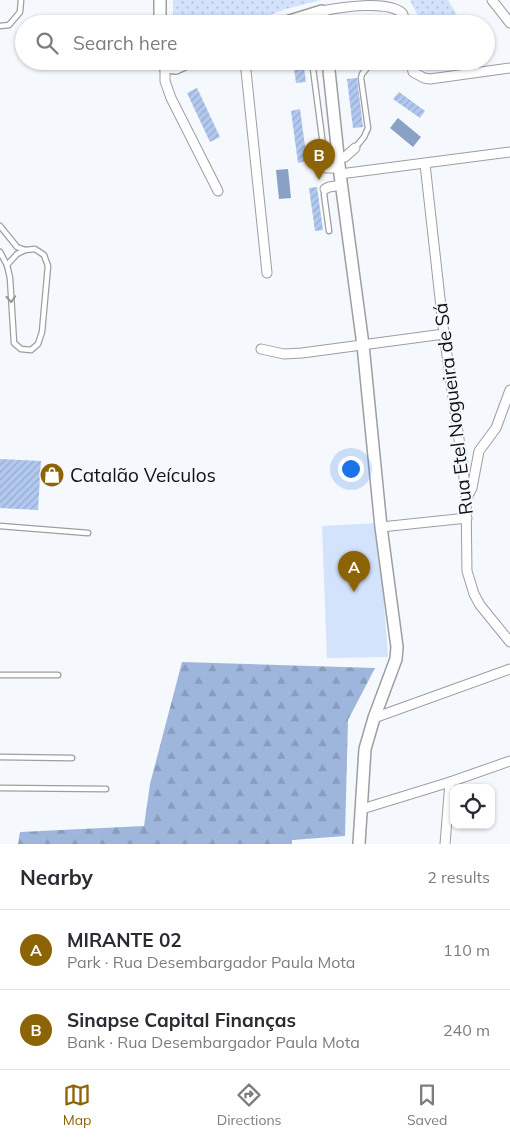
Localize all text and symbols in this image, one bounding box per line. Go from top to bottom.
search box [15,15,495,70]
icon: search [33,29,61,57]
text: Search here [73,31,177,55]
pin: B [303,139,335,180]
one-way arrow [5,295,16,303]
street label: Rua Etel Nogueira de Sá [428,302,478,516]
your location [338,456,364,482]
shop icon: Catalão Veículos [39,462,65,488]
place label: Catalão Veículos [70,463,216,487]
pin: A [338,551,370,592]
map controls [450,784,495,829]
button: locate [450,784,495,829]
text: Nearby [20,864,93,890]
text: 2 results [427,867,490,887]
text: MIRANTE 02 [67,928,182,952]
text: A [30,940,42,960]
text: 110 m [443,940,490,960]
text: Park · Rua Desembargador Paula Mota [67,952,355,972]
text: Sinapse Capital Finanças [67,1008,296,1032]
text: B [30,1020,42,1040]
text: 240 m [443,1020,490,1040]
text: Bank · Rua Desembargador Paula Mota [67,1032,360,1052]
tab: Map [63,1081,91,1129]
tab: Directions [217,1081,282,1129]
tab: Saved [407,1081,447,1129]

